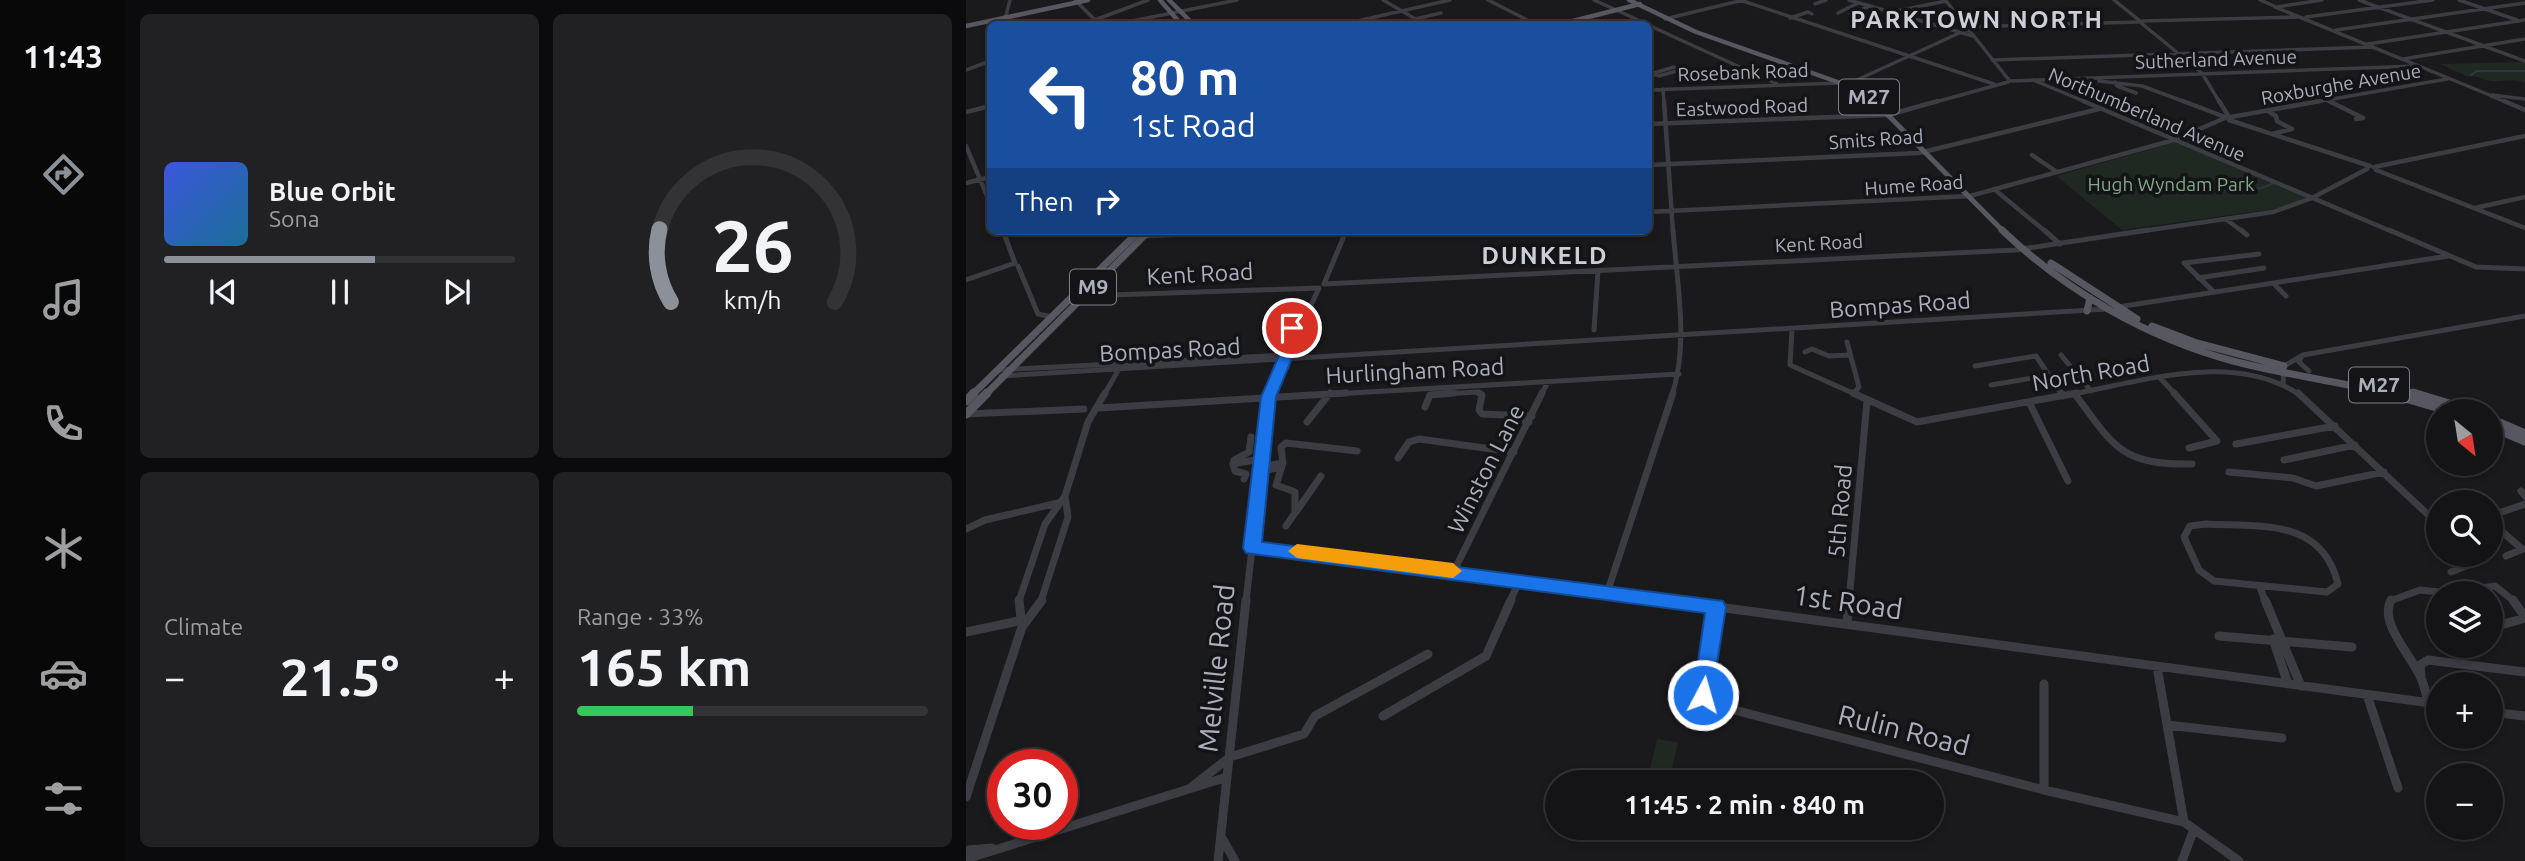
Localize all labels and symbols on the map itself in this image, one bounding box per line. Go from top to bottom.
district label: PARKTOWN NORTH [1850,6,2104,33]
street label: Sutherland Avenue [2135,45,2297,73]
street label: Rosebank Road [1677,59,1809,85]
street label: Roxburghe Avenue [2259,59,2423,109]
street label: Northumberland Avenue [2045,63,2249,165]
road number: M27 [1839,80,1899,114]
street label: Eastwood Road [1675,94,1809,120]
street label: Smits Road [1828,125,1924,153]
street label: Hume Road [1864,171,1964,199]
park label: Hugh Wyndam Park [2087,173,2255,195]
street label: Kent Road [1774,230,1864,256]
district label: DUNKELD [1481,242,1609,269]
street label: Kent Road [1146,258,1254,289]
road number: M9 [1070,270,1116,304]
street label: Bompas Road [1829,287,1971,322]
pin [1262,298,1322,358]
street label: Bompas Road [1099,333,1241,366]
street label: North Road [2030,350,2152,395]
street label: Hurlingham Road [1325,353,1505,388]
road number: M27 [2349,368,2409,402]
north arrow [2426,399,2502,476]
street label: Winston Lane [1442,400,1529,537]
street label: 5th Road [1823,463,1856,559]
street label: 1st Road [1791,579,1905,625]
street label: Melville Road [1191,582,1240,753]
position arrow [1666,658,1740,732]
street label: Rulin Road [1835,698,1973,761]
speed limit sign: 30 [987,749,1078,840]

